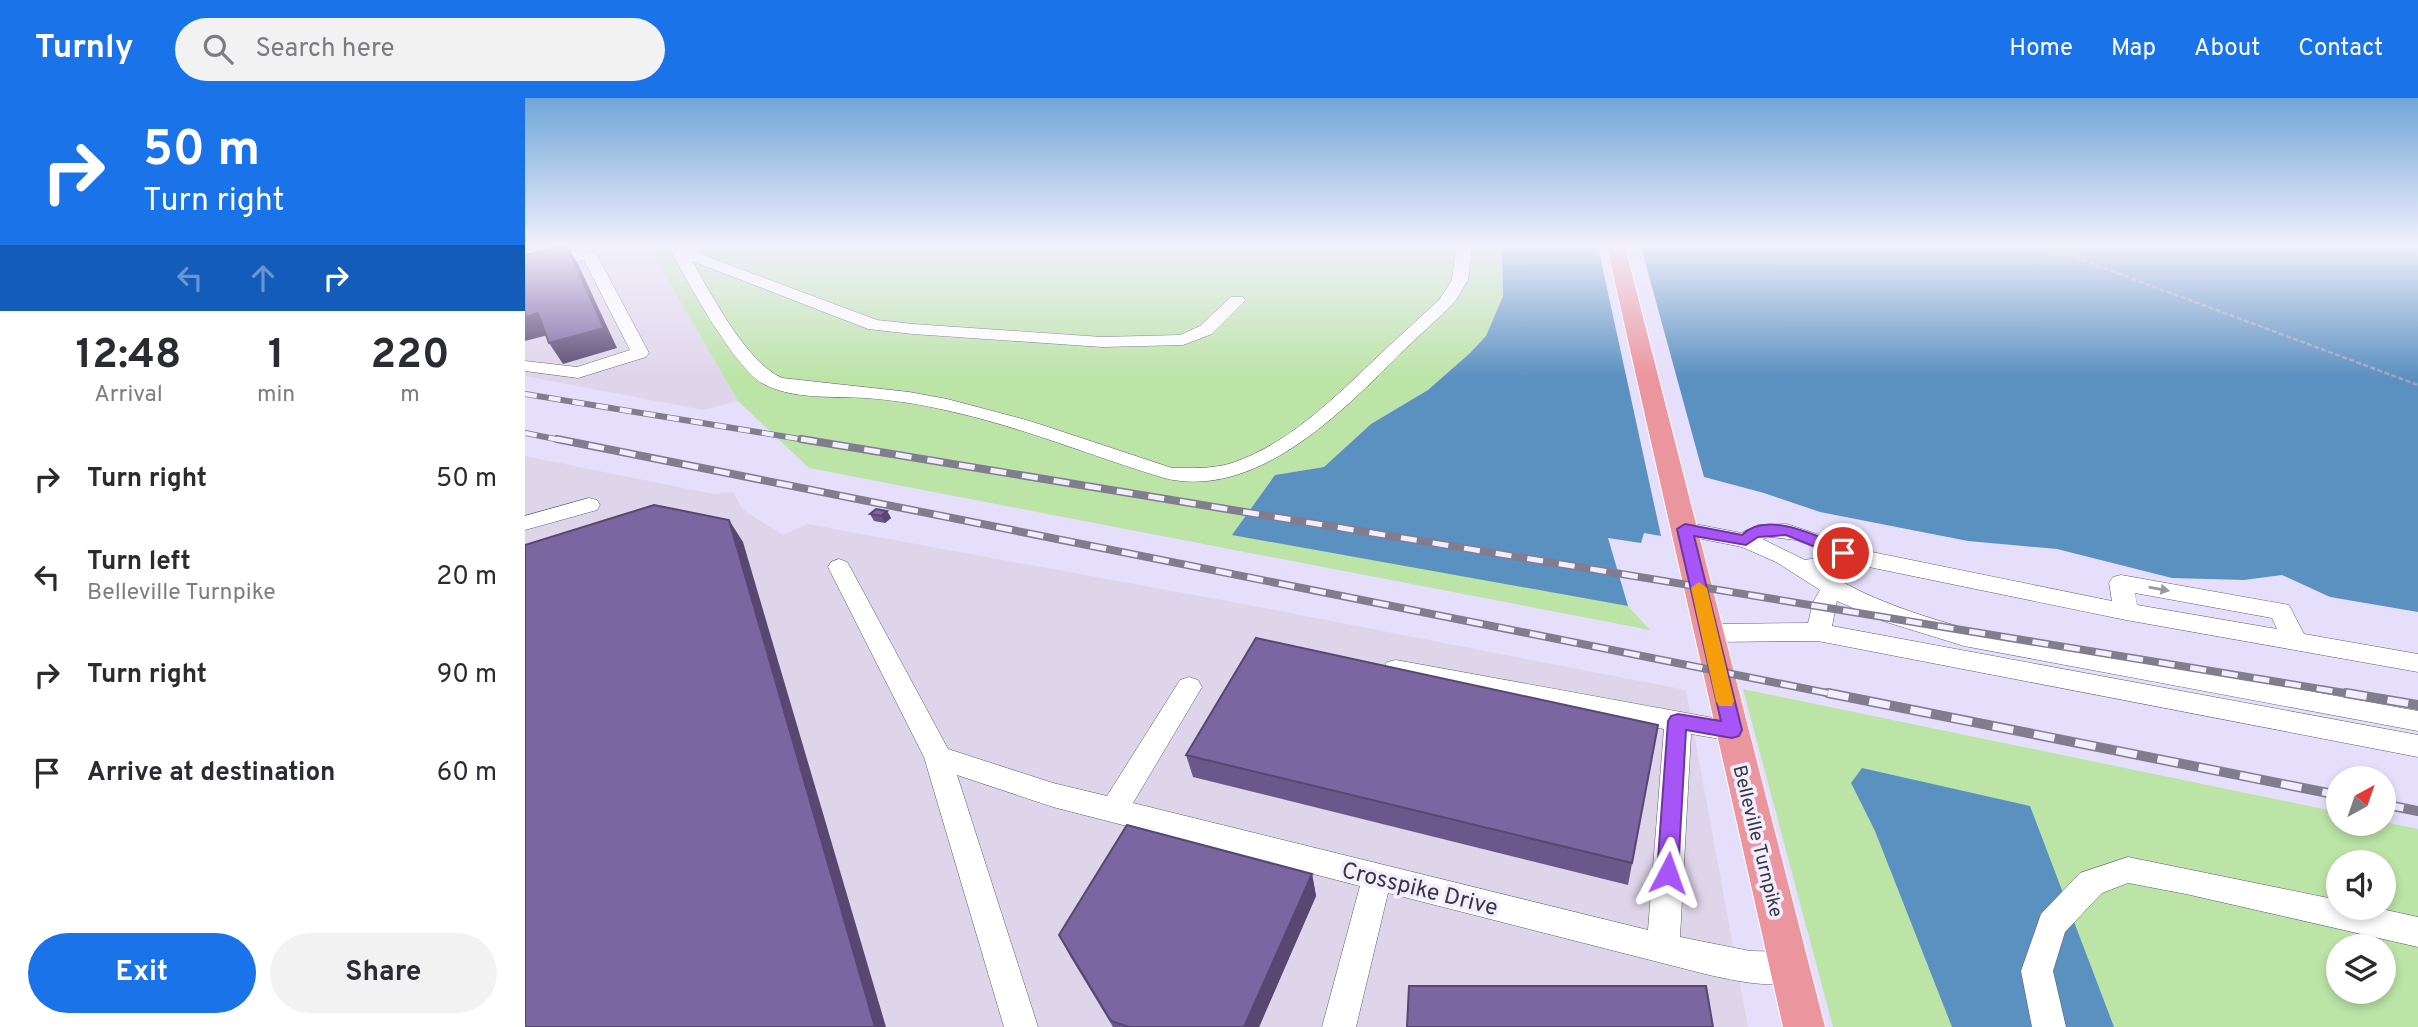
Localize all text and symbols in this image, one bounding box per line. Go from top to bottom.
search box [175,18,665,81]
text: Turnly [35,28,133,70]
icon: search [199,30,237,68]
text: Search here [255,33,394,66]
text: Home [2009,34,2073,64]
text: Map [2111,34,2156,64]
text: About [2194,34,2260,64]
text: Contact [2298,34,2383,64]
text: 50 m [143,121,260,183]
icon: right [28,126,119,217]
text: Turn right [143,182,285,222]
icon: left [171,259,209,297]
icon: ahead [244,259,282,297]
icon: right [317,259,355,297]
text: 12:48 [75,330,182,383]
text: 1 [268,330,284,383]
text: 220 [371,330,450,383]
text: Arrival [94,381,163,410]
text: min [257,381,295,410]
text: m [400,381,420,410]
icon: right [28,460,66,498]
text: Turn right [87,463,207,496]
text: 50 m [436,463,497,496]
pin [1813,523,1873,583]
icon: arrive [1824,534,1862,572]
text: Turn left [87,546,191,579]
icon: left [28,558,66,596]
text: 20 m [436,561,497,594]
text: Belleville Turnpike [87,579,276,608]
one-way arrow [2148,584,2170,595]
icon: right [28,656,66,694]
text: Turn right [87,659,207,692]
text: 90 m [437,659,497,692]
icon: arrive [28,754,66,792]
text: Arrive at destination [87,757,335,790]
text: 60 m [437,757,497,790]
street label: Belleville Turnpike [1727,763,1788,920]
north arrow [2326,766,2396,836]
map controls [2326,766,2396,1004]
position arrow [1631,836,1705,910]
button: sound [2326,850,2396,920]
street label: Crosspike Drive [1338,857,1501,924]
button: Exit [28,933,256,1013]
button: Share [270,933,497,1013]
button: layers [2326,934,2396,1004]

